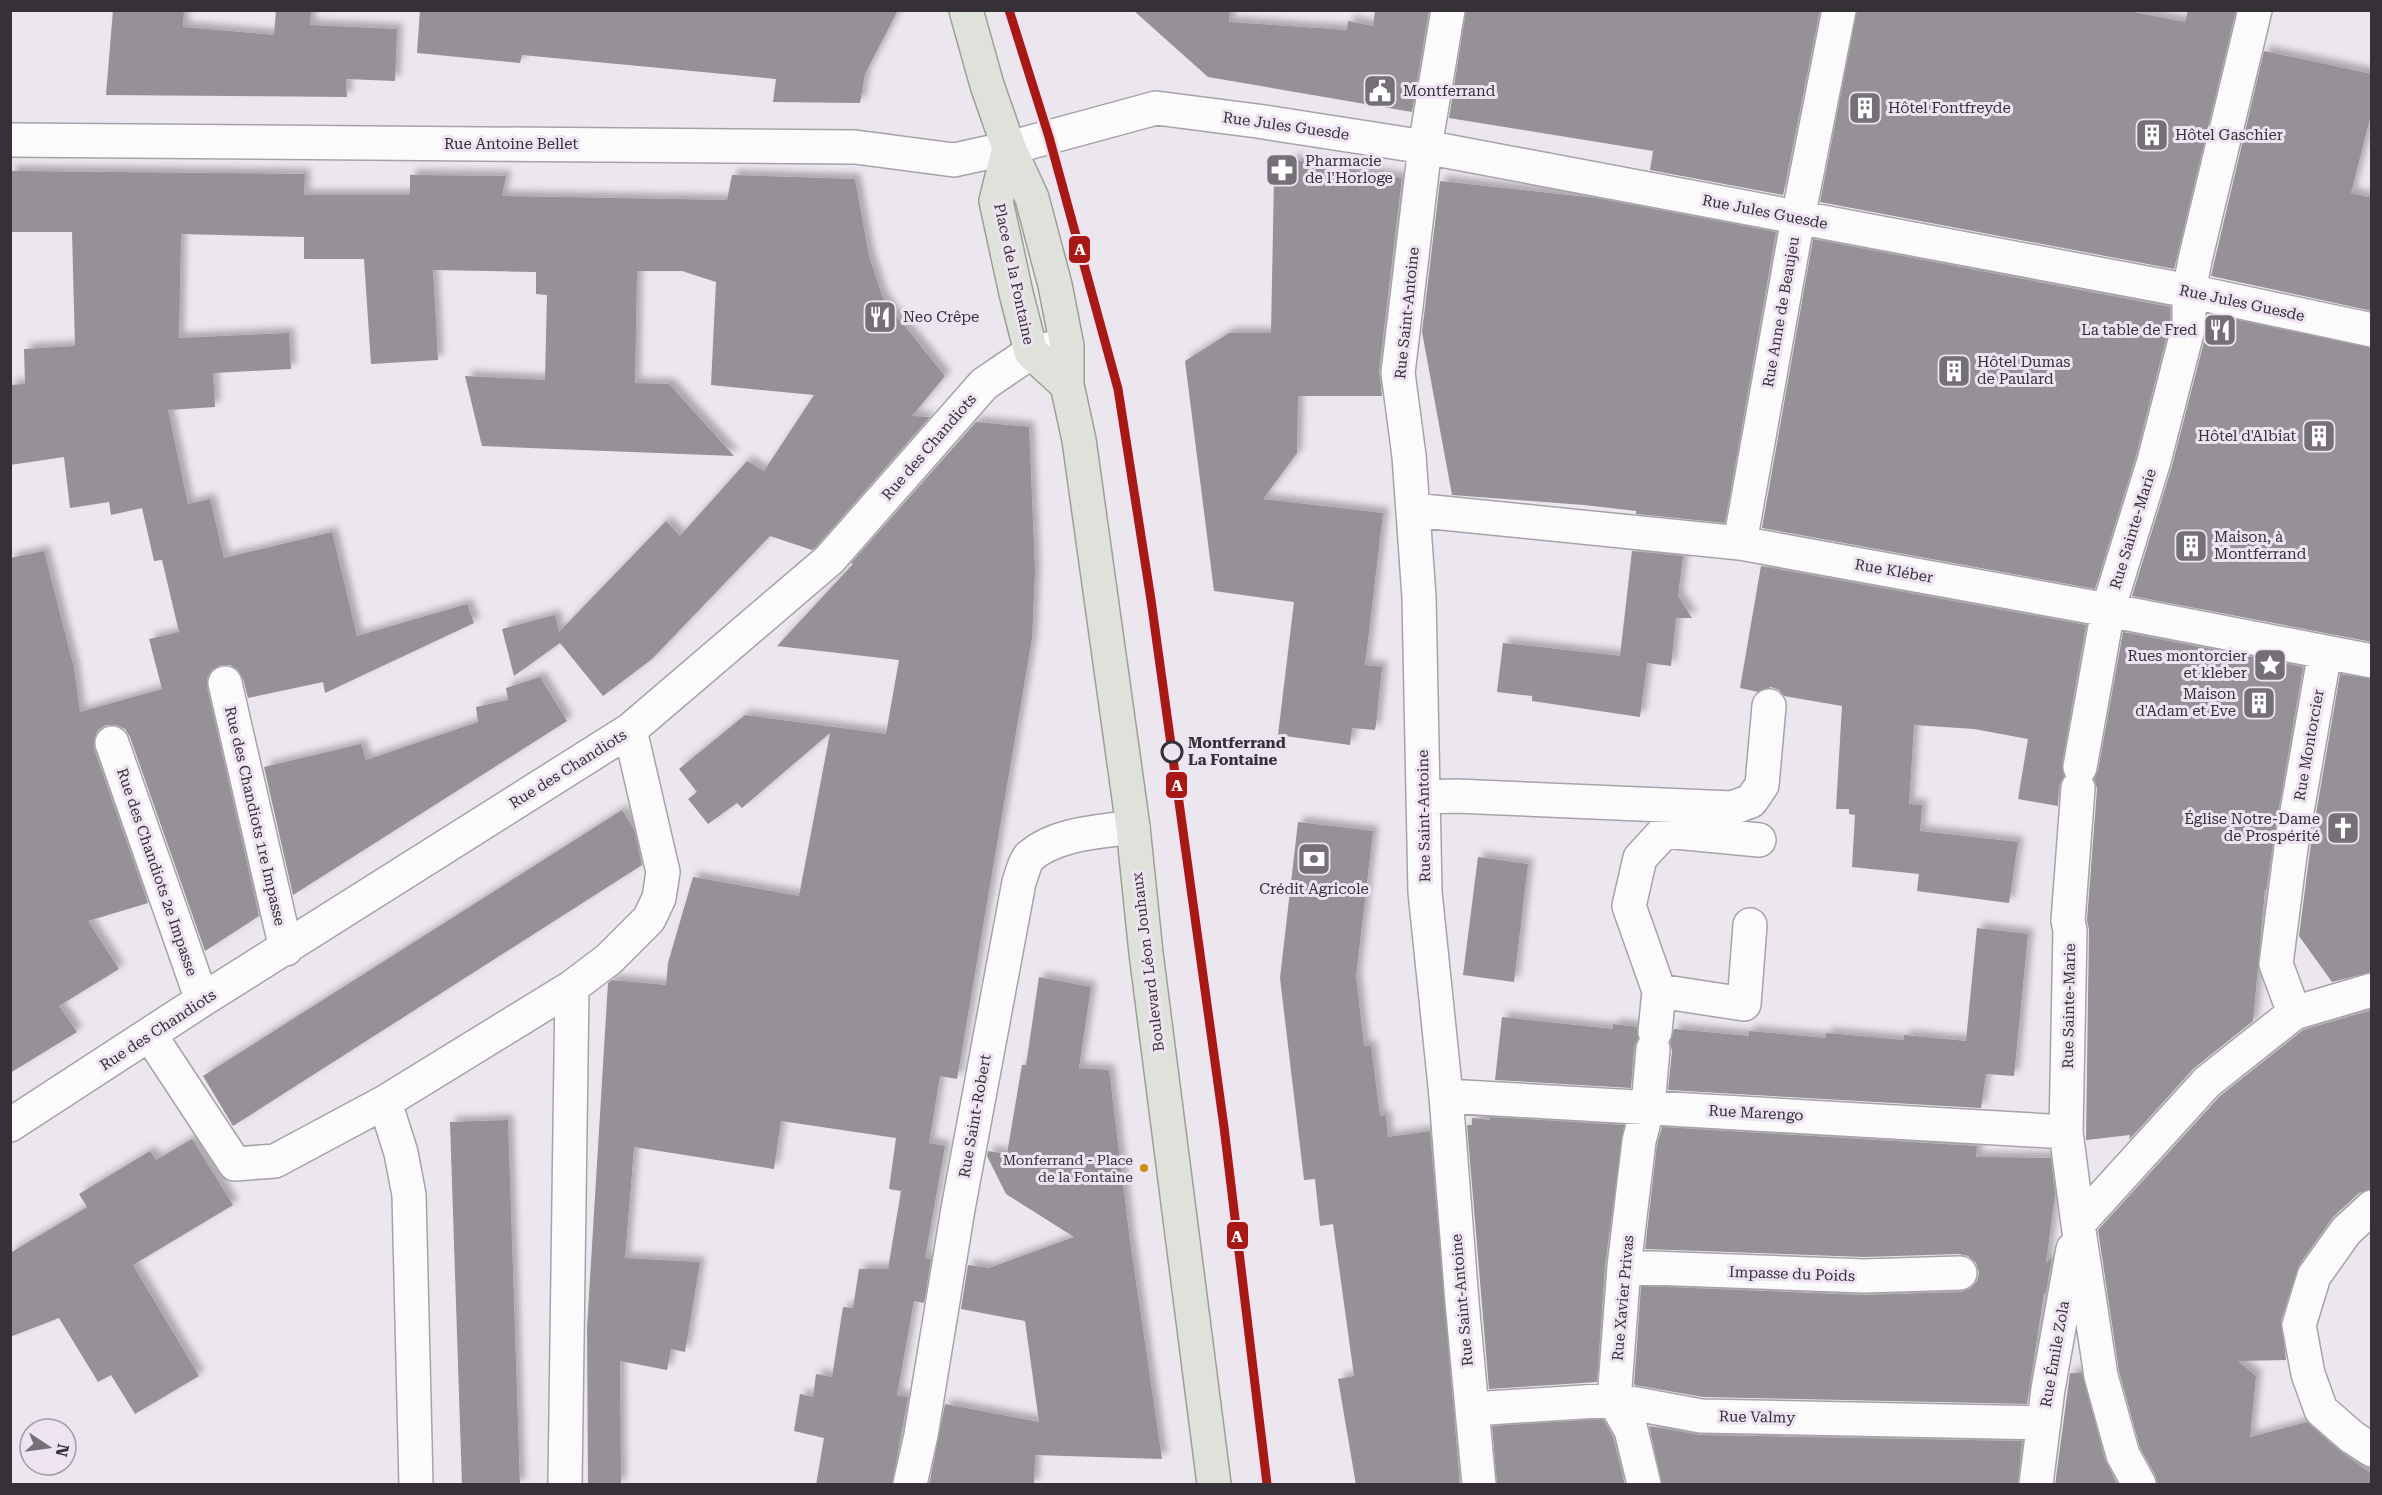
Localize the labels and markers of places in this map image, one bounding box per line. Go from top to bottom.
public building icon: Montferrand [1362,73,1398,109]
place label: Montferrand [1403,82,1496,100]
building icon: Hôtel Fontfreyde [1847,90,1883,126]
place label: Hôtel Fontfreyde [1888,99,2011,117]
building icon: Hôtel Gaschier [2134,117,2170,153]
place label: Hôtel Gaschier [2175,126,2283,144]
pharmacy icon: Pharmacie de l'Horloge [1264,152,1300,188]
place label: Pharmacie de l'Horloge [1305,152,1393,187]
restaurant icon: Neo Crêpe [862,299,898,335]
place label: Neo Crêpe [903,308,979,326]
restaurant icon: La table de Fred [2202,312,2238,348]
place label: La table de Fred [2081,321,2197,339]
building icon: Hôtel Dumas de Paulard [1936,353,1972,389]
place label: Hôtel Dumas de Paulard [1977,353,2070,388]
building icon: Hôtel d'Albiat [2301,418,2337,454]
place label: Hôtel d'Albiat [2198,427,2296,445]
building icon: Maison, à Montferrand [2173,528,2209,564]
place label: Maison, à Montferrand [2214,528,2307,563]
place label: Rues montorcier et kleber [2128,647,2247,682]
place icon: Rues montorcier et kleber [2252,647,2288,683]
place label: Maison d'Adam et Eve [2135,685,2236,720]
building icon: Maison d'Adam et Eve [2241,685,2277,721]
place label: Montferrand La Fontaine [1188,734,1286,769]
marker: Montferrand La Fontaine [1161,741,1183,763]
place label: Église Notre-Dame de Prospérité [2184,810,2320,845]
church icon: Église Notre-Dame de Prospérité [2325,810,2361,846]
bank icon: Crédit Agricole [1296,841,1332,877]
place label: Crédit Agricole [1259,880,1369,898]
place label: Monferrand - Place de la Fontaine [1003,1152,1133,1185]
marker: Monferrand - Place de la Fontaine [1138,1162,1150,1174]

